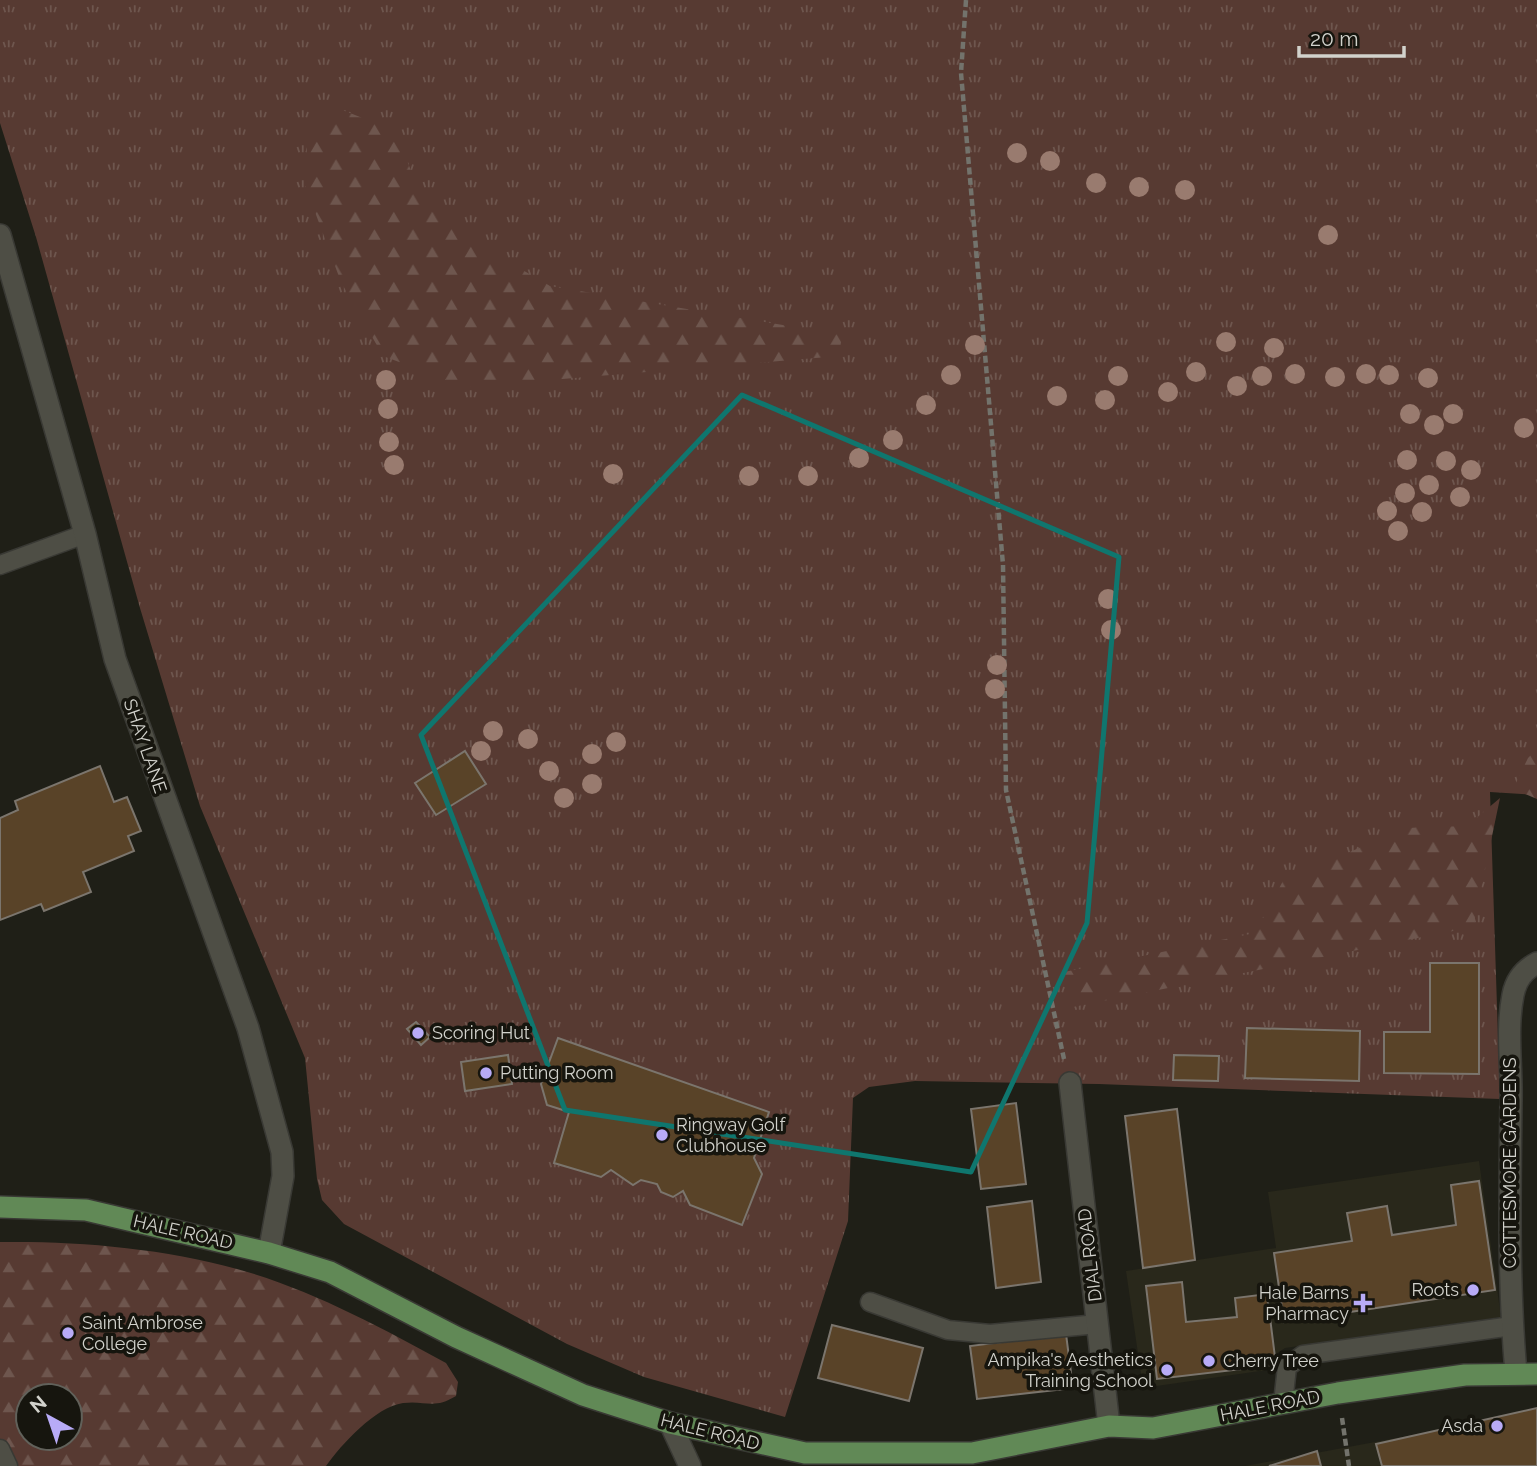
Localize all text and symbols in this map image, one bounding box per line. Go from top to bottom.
scale bar [1299,14,1404,58]
text: 20 m [1310,26,1358,51]
street label: SHAY LANE [120,696,171,796]
place label: Scoring Hut [432,1022,530,1043]
marker: Scoring Hut [410,1025,426,1041]
street label: COTTESMORE GARDENS [1499,1057,1520,1269]
place label: Putting Room [500,1062,614,1083]
marker: Putting Room [478,1065,494,1081]
place label: Ringway Golf Clubhouse [676,1114,786,1156]
marker: Ringway Golf Clubhouse [654,1127,670,1143]
street label: DIAL ROAD [1073,1207,1106,1303]
street label: HALE ROAD [131,1210,235,1253]
place label: Roots [1412,1279,1459,1300]
place label: Hale Barns Pharmacy [1259,1282,1349,1324]
marker: Roots [1465,1282,1481,1298]
marker: Hale Barns Pharmacy [1355,1295,1371,1311]
place label: Saint Ambrose College [82,1312,203,1354]
marker: Saint Ambrose College [60,1325,76,1341]
place label: Ampika's Aesthetics Training School [987,1349,1153,1391]
place label: Cherry Tree [1223,1350,1319,1371]
marker: Cherry Tree [1201,1353,1217,1369]
marker: Ampika's Aesthetics Training School [1159,1362,1175,1378]
north arrow [14,1382,84,1452]
street label: HALE ROAD [1218,1386,1322,1425]
text: N [25,1391,51,1417]
street label: HALE ROAD [658,1409,762,1454]
place label: Asda [1441,1415,1483,1436]
marker: Asda [1489,1418,1505,1434]

